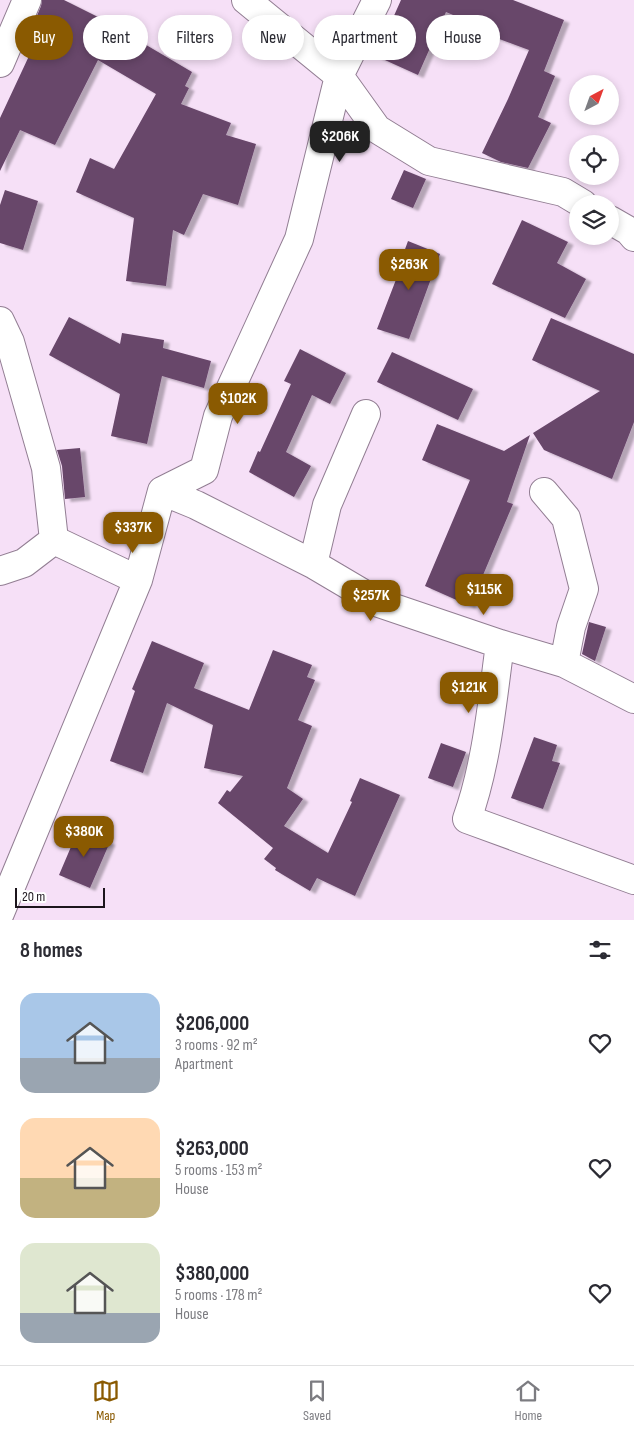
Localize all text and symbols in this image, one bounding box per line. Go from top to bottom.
chip: Buy [15,15,73,60]
chip: Rent [83,15,148,60]
chip: Filters [158,15,232,60]
chip: New [242,15,304,60]
chip: Apartment [314,15,416,60]
chip: House [426,15,500,60]
north arrow [569,75,619,125]
map controls [569,75,619,245]
pin: $206K [305,120,375,163]
text: $206K [321,127,359,146]
button: locate [569,135,619,185]
button: layers [569,195,619,245]
pin: $263K [374,248,444,291]
text: $263K [390,255,428,274]
pin: $102K [203,382,273,425]
text: $102K [220,389,256,408]
pin: $337K [98,512,168,554]
text: $337K [114,518,152,537]
pin: $115K [449,574,519,616]
pin: $257K [336,580,406,622]
text: $115K [466,580,502,599]
text: $257K [352,586,390,605]
pin: $121K [434,672,504,714]
text: $121K [451,678,487,697]
pin: $380K [49,816,119,858]
text: $380K [65,822,103,841]
scale bar [15,885,105,908]
text: 20 m [22,888,45,905]
icon: filters [586,936,614,964]
text: 8 homes [20,938,83,963]
text: $206,000 [175,1011,249,1036]
icon: home [60,1013,120,1073]
icon: heart [586,1029,614,1057]
text: 3 rooms · 92 m² [175,1036,258,1055]
text: Apartment [175,1055,233,1074]
text: $263,000 [175,1136,249,1161]
icon: home [60,1138,120,1198]
icon: heart [586,1154,614,1182]
text: 5 rooms · 153 m² [175,1161,262,1180]
text: House [175,1180,209,1199]
text: $380,000 [175,1261,249,1286]
icon: home [60,1263,120,1323]
icon: heart [586,1279,614,1307]
text: 5 rooms · 178 m² [175,1286,263,1305]
text: House [175,1305,209,1324]
tab: Map [92,1377,120,1424]
tab: Saved [303,1377,331,1424]
tab: Home [514,1377,542,1424]

